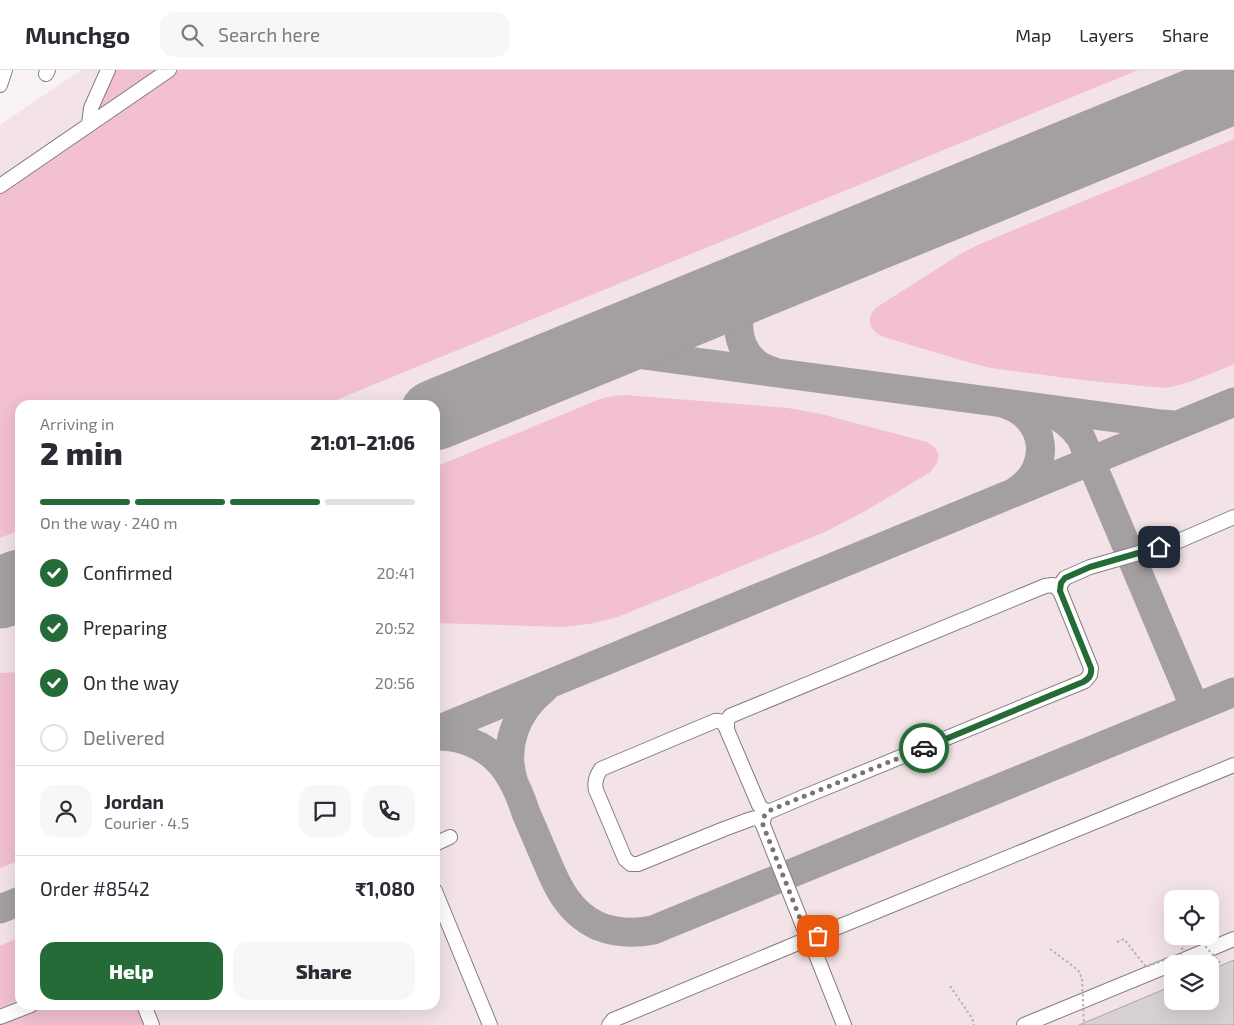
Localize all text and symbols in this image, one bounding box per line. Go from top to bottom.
search box [160,12,510,57]
text: Munchgo [25,20,130,49]
icon: search [178,21,206,49]
text: Search here [218,23,320,46]
text: Map [1015,24,1051,46]
text: Layers [1079,24,1134,46]
text: Share [1162,24,1209,46]
text: Arriving in [40,414,114,433]
text: 21:01–21:06 [310,431,415,454]
text: 2 min [40,433,123,471]
text: On the way · 240 m [40,513,178,532]
pin [1138,526,1180,568]
icon: home [1145,533,1173,561]
icon: check [40,559,68,587]
text: Confirmed [83,561,173,584]
text: 20:41 [376,563,415,582]
icon: check [40,614,68,642]
text: Preparing [83,616,167,639]
text: 20:52 [375,618,415,637]
icon: check [40,669,68,697]
text: On the way [83,671,179,694]
text: 20:56 [375,673,415,692]
courier [899,723,949,773]
text: Delivered [83,726,165,749]
icon: car [910,734,938,762]
button: person [40,785,92,837]
button: chat [299,785,351,837]
button: phone [363,785,415,837]
text: Jordan [104,790,164,813]
text: Courier · 4.5 [104,813,189,832]
text: Order #8542 [40,877,150,900]
text: ₹1,080 [355,877,415,900]
map controls [1164,890,1219,1010]
button: locate [1164,890,1219,945]
pin [797,915,839,957]
icon: bag [804,922,832,950]
button: Help [40,942,223,1000]
button: Share [233,942,415,1000]
button: layers [1164,955,1219,1010]

